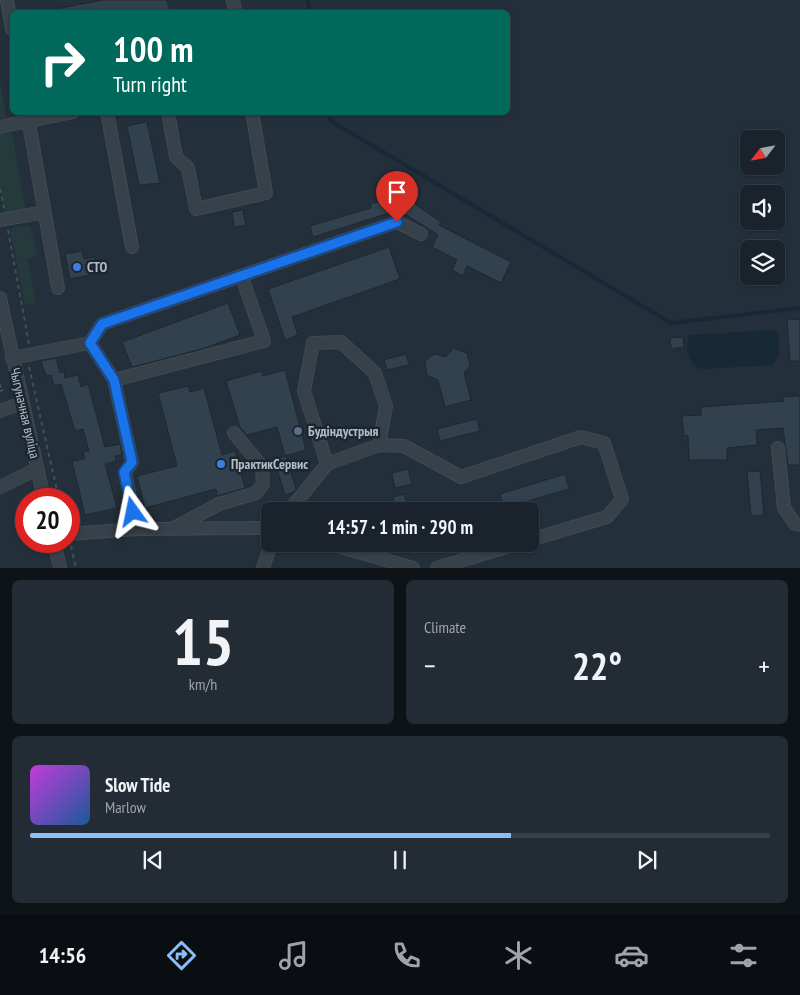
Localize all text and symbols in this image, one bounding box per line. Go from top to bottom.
text: 100 m [113,26,194,72]
icon: right [30,30,95,95]
text: Turn right [113,70,187,98]
north arrow [740,130,785,175]
map controls [740,130,785,285]
pin [376,171,418,222]
icon: arrive [383,178,411,206]
button: sound [740,185,785,230]
button: layers [740,240,785,285]
place label: СТО [87,258,108,276]
marker: СТО [71,261,83,273]
street label: Чыгуначная вуліца [6,366,44,460]
place label: Будіндустрыя [308,422,378,440]
marker: Будіндустрыя [292,425,304,437]
place label: ПрактикСервис [231,455,308,473]
marker: ПрактикСервис [215,458,227,470]
position arrow [106,485,158,537]
speed limit sign: 20 [15,488,80,553]
text: 14:57 · 1 min · 290 m [327,515,473,539]
text: 15 [172,599,234,683]
text: Climate [424,617,466,637]
text: 22° [572,641,622,690]
text: − [424,647,436,684]
text: + [758,647,770,684]
text: km/h [189,674,217,694]
text: Slow Tide [105,773,170,797]
text: Marlow [105,797,146,817]
icon: previous [139,846,167,874]
icon: pause [386,846,414,874]
icon: next [633,846,661,874]
icon: directions [164,938,199,973]
icon: music [276,938,311,973]
icon: phone [389,938,424,973]
icon: climate [501,938,536,973]
icon: car [614,938,649,973]
icon: filters [726,938,761,973]
text: 14:56 [39,941,86,969]

